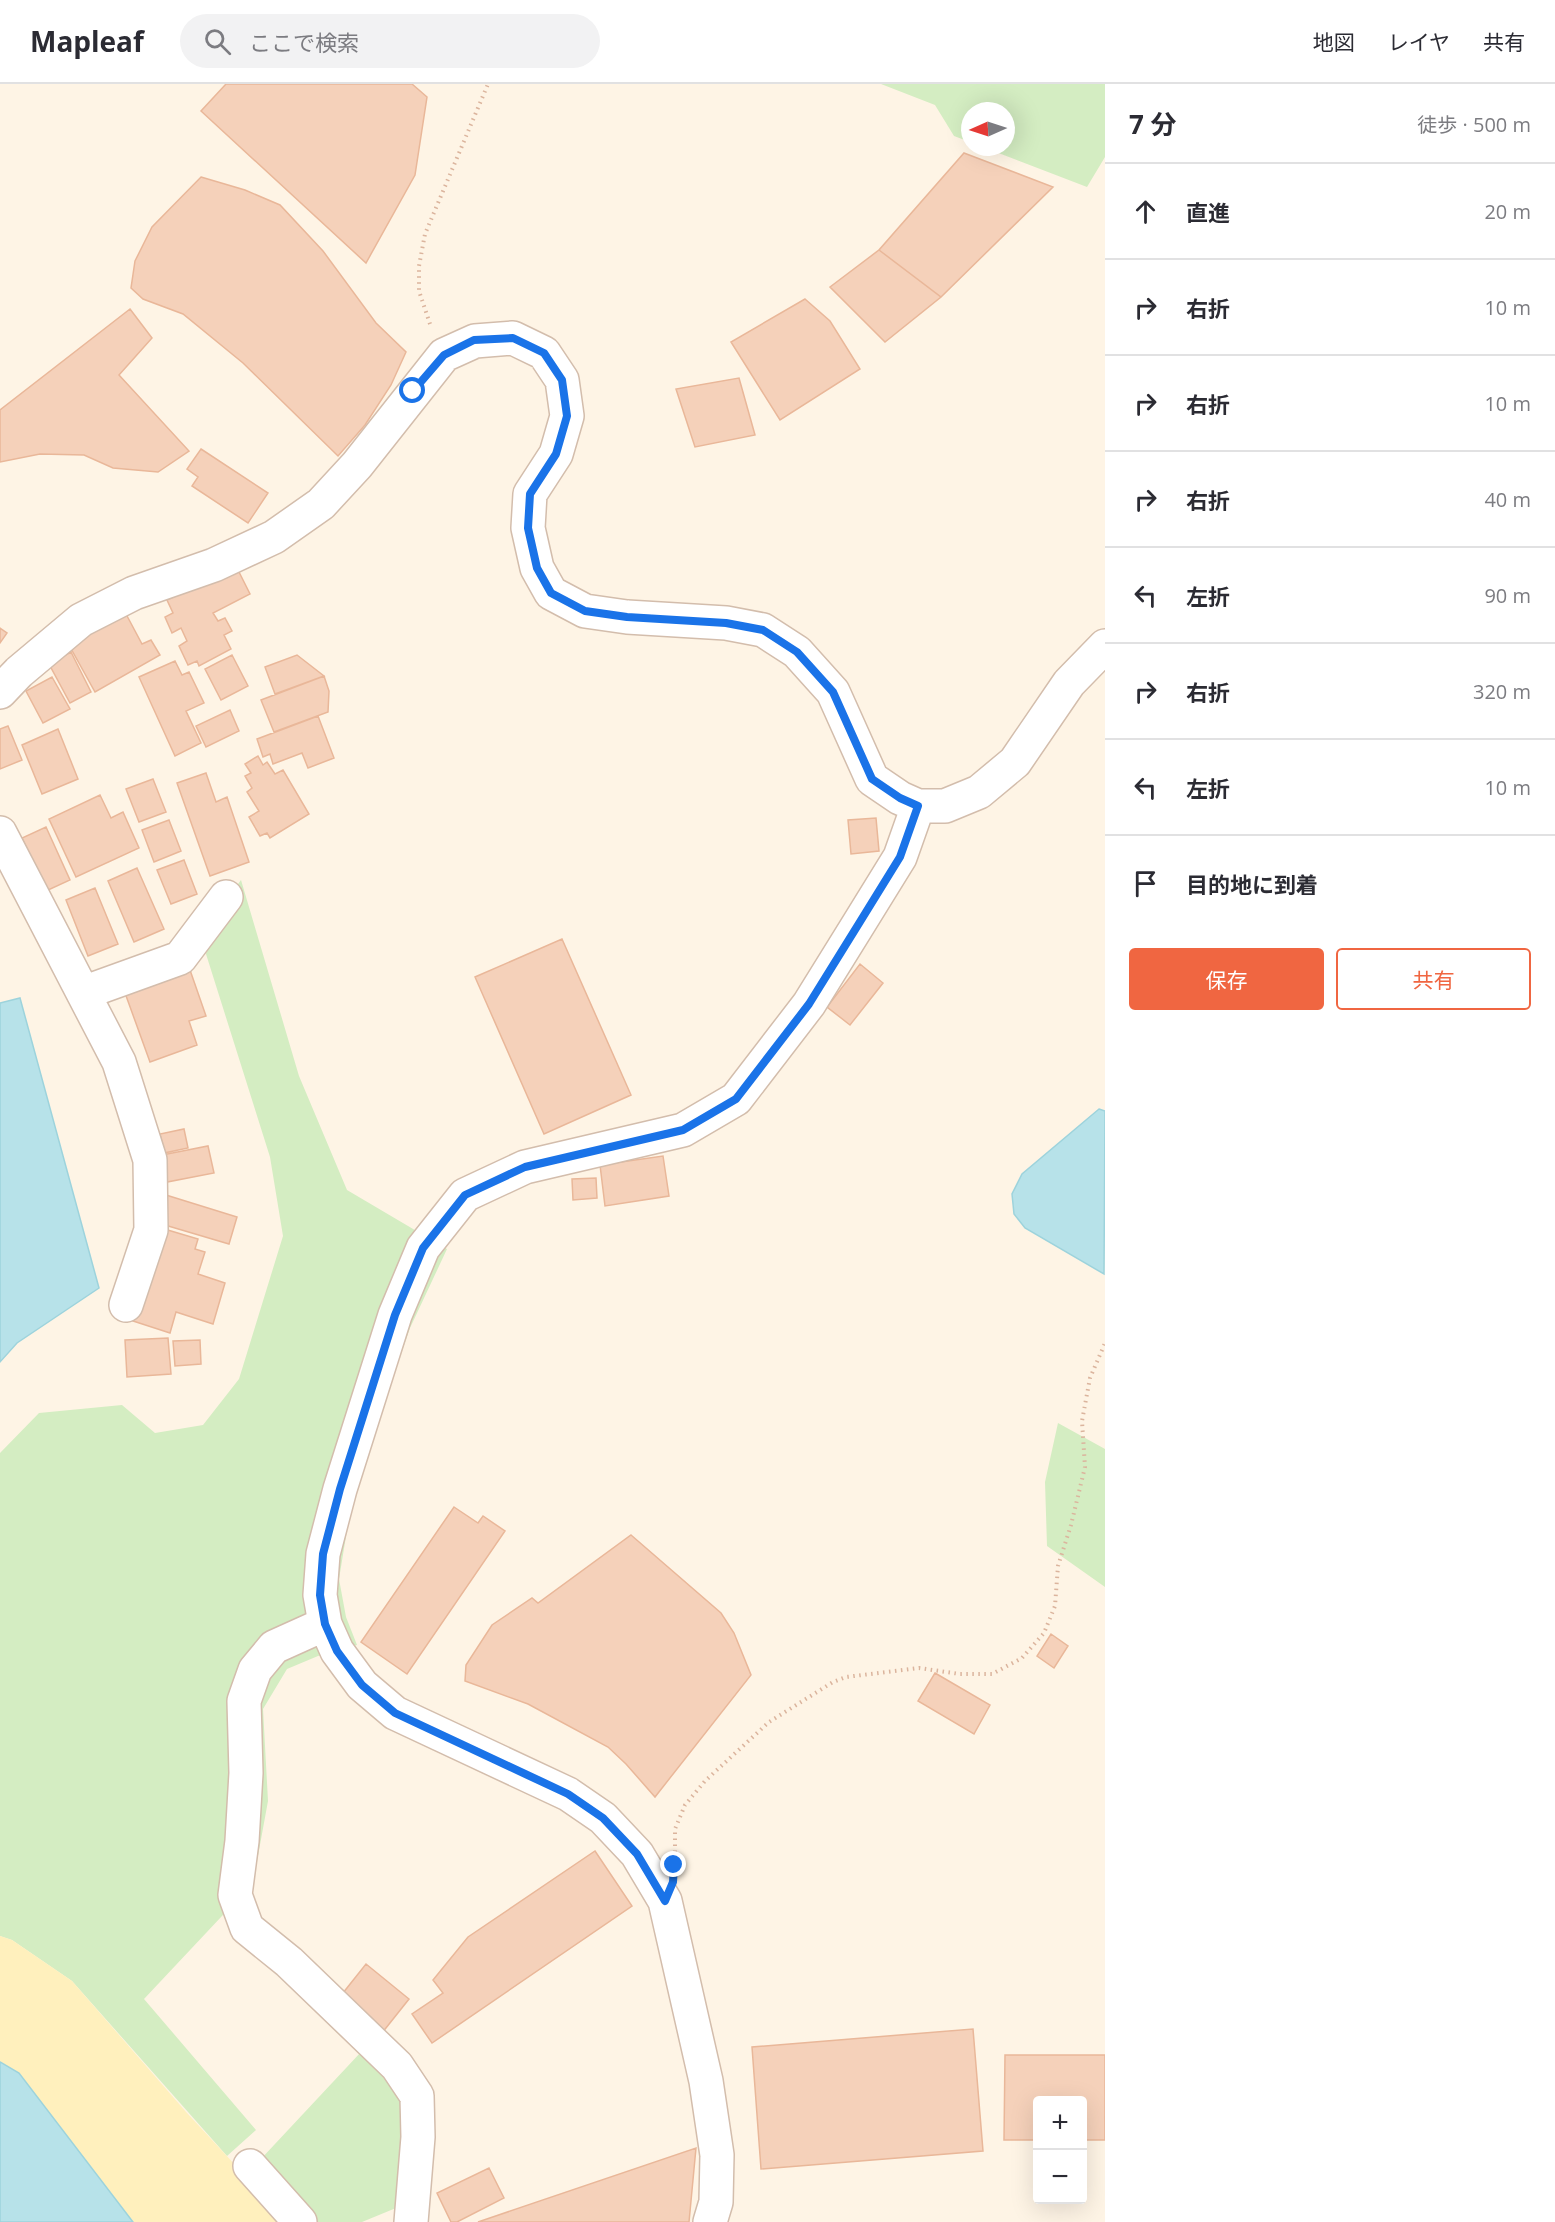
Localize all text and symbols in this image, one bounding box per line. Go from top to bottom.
search box [180,14,600,68]
text: Mapleaf [30,22,144,60]
icon: search [201,25,234,58]
text: ここで検索 [249,27,359,57]
text: 地図 [1313,28,1355,56]
text: レイヤ [1388,28,1450,56]
text: 共有 [1483,28,1525,56]
north arrow [961,102,1015,156]
text: 7 分 [1129,106,1177,142]
text: 徒歩 · 500 m [1417,111,1531,138]
icon: ahead [1129,195,1162,228]
text: 直進 [1186,197,1230,227]
text: 20 m [1484,198,1531,225]
icon: right [1129,291,1162,324]
text: 右折 [1186,293,1230,323]
text: 10 m [1484,294,1531,321]
route start [399,377,425,403]
icon: right [1129,387,1162,420]
text: 右折 [1186,389,1230,419]
text: 10 m [1484,390,1531,417]
icon: right [1129,483,1162,516]
text: 右折 [1186,485,1230,515]
text: 40 m [1484,486,1531,513]
icon: left [1129,579,1162,612]
text: 左折 [1186,581,1230,611]
text: 90 m [1484,582,1531,609]
icon: right [1129,675,1162,708]
text: 右折 [1186,677,1230,707]
text: 320 m [1473,678,1531,705]
icon: left [1129,771,1162,804]
text: 左折 [1186,773,1230,803]
text: 10 m [1484,774,1531,801]
icon: arrive [1129,867,1162,900]
text: 目的地に到着 [1186,869,1318,899]
button: 保存 [1129,948,1324,1010]
button: 共有 [1336,948,1531,1010]
route end [660,1851,686,1877]
map controls [1033,2096,1087,2204]
button: + [1033,2096,1087,2150]
button: − [1033,2150,1087,2204]

